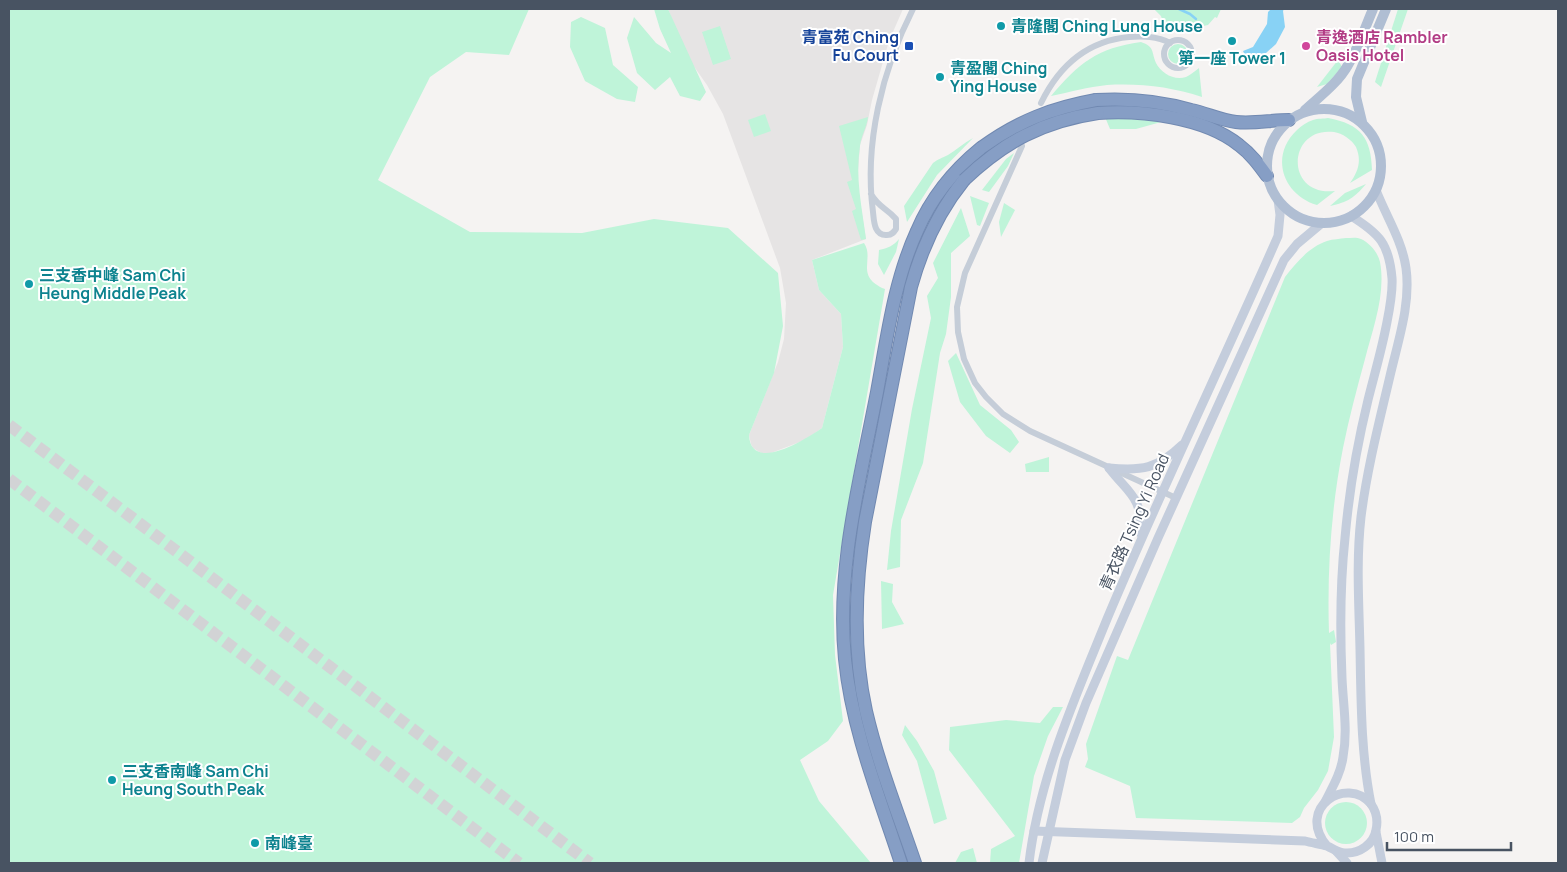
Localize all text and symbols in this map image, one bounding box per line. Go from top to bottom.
place label: 青隆閣 Ching Lung House [1011,15,1203,37]
marker: 青隆閣 Ching Lung House [995,20,1007,32]
place label: 青富苑 Ching Fu Court [802,26,899,66]
place label: 青逸酒店 Rambler Oasis Hotel [1316,26,1448,66]
marker: 第一座 Tower 1 [1226,35,1238,47]
marker: 青富苑 Ching Fu Court [903,40,915,52]
marker: 青逸酒店 Rambler Oasis Hotel [1300,40,1312,52]
place label: 第一座 Tower 1 [1178,47,1286,69]
place label: 青盈閣 Ching Ying House [950,57,1047,97]
marker: 青盈閣 Ching Ying House [934,71,946,83]
place label: 三支香中峰 Sam Chi Heung Middle Peak [39,264,186,304]
marker: 三支香中峰 Sam Chi Heung Middle Peak [23,278,35,290]
street label: 青衣路 Tsing Yi Road [1094,450,1174,594]
place label: 三支香南峰 Sam Chi Heung South Peak [122,760,269,800]
marker: 三支香南峰 Sam Chi Heung South Peak [106,774,118,786]
scale bar [1387,820,1511,852]
text: 100 m [1394,826,1434,847]
place label: 南峰臺 [265,832,313,854]
marker: 南峰臺 [249,837,261,849]

